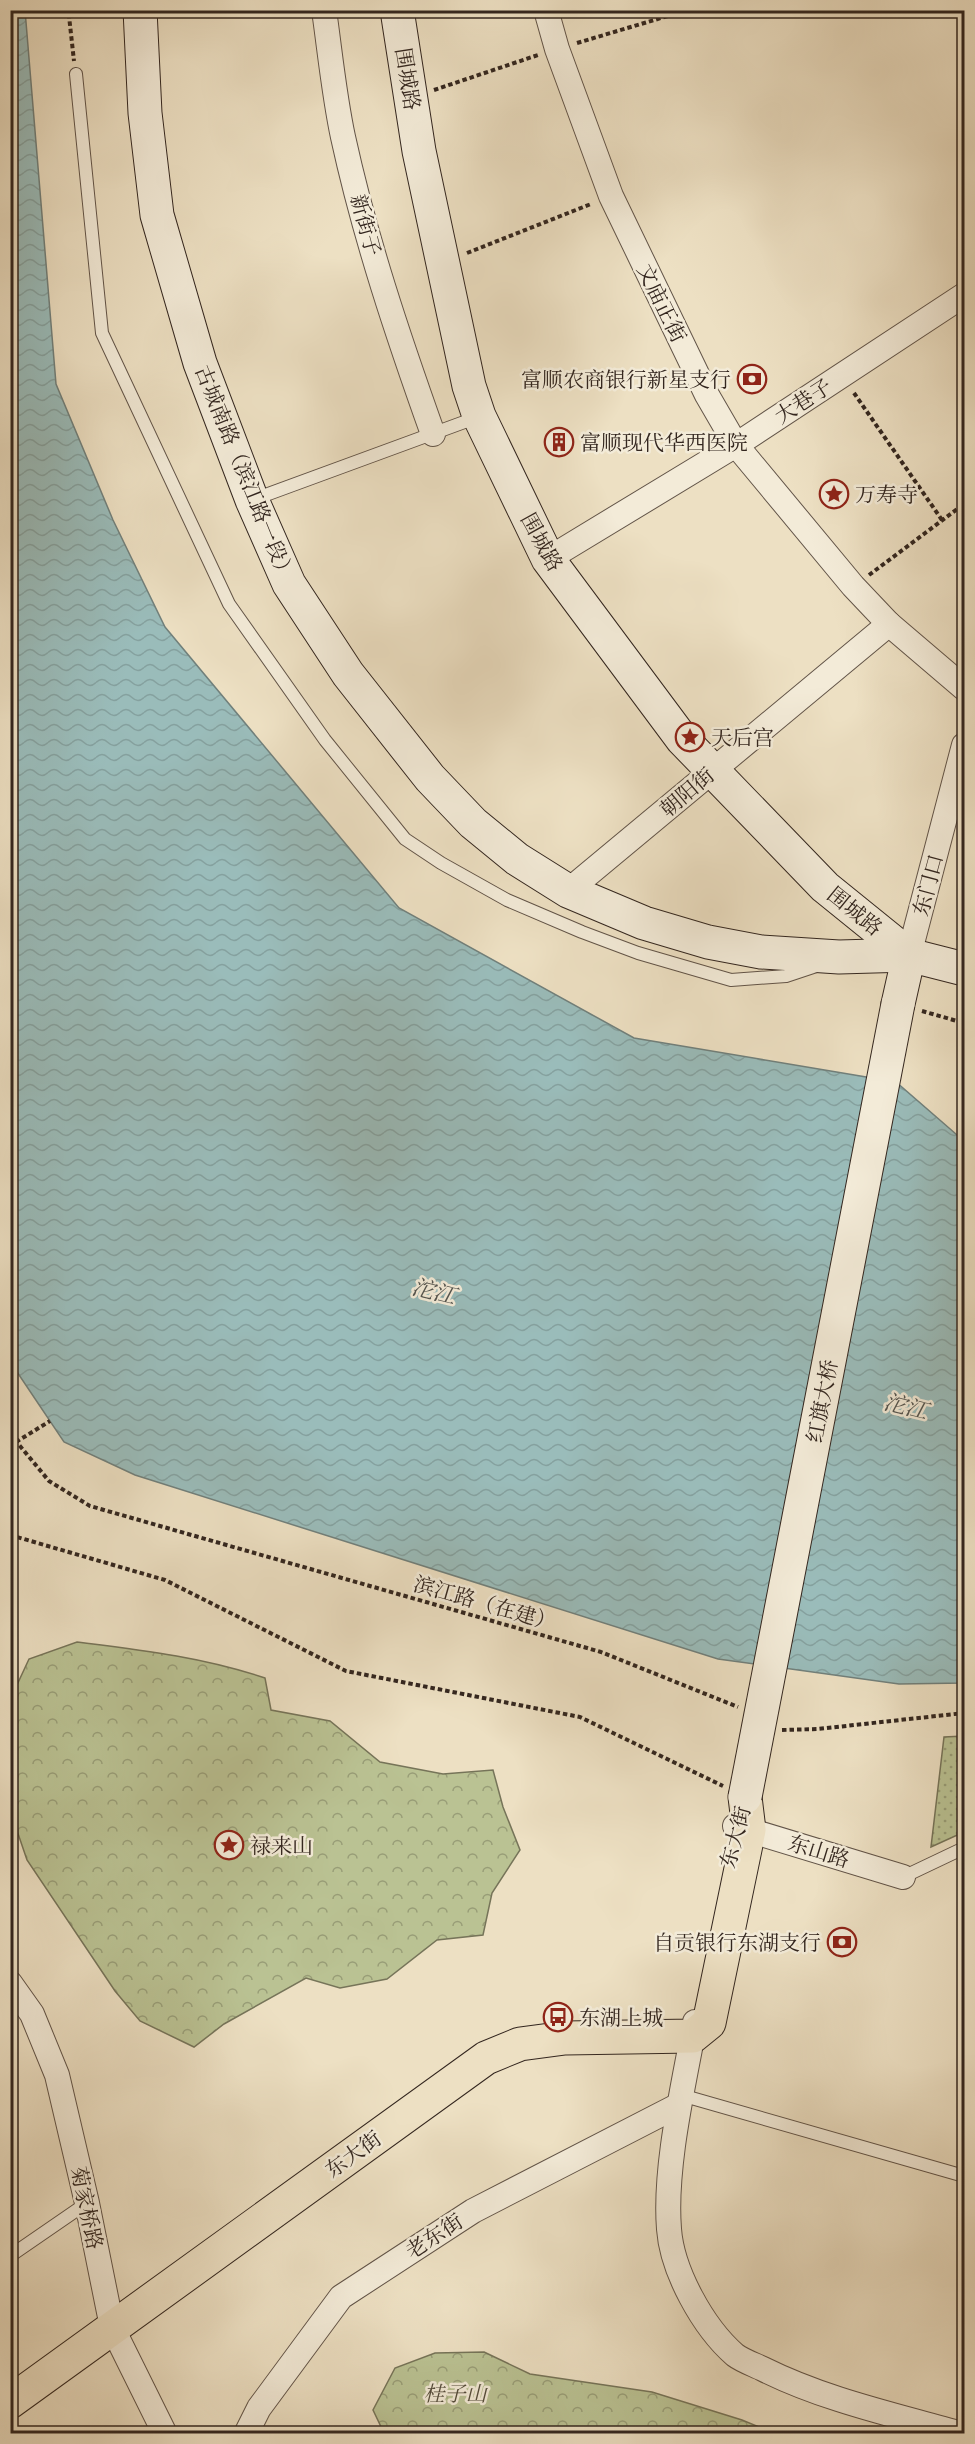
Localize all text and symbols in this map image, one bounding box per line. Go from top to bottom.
street label: 围城路 [388,45,428,113]
street label: 新街子 [343,191,389,259]
street label: 文庙正街 [630,258,694,348]
street label: 古城南路（滨江路一段） [187,360,303,586]
bank icon: 富顺农商银行新星支行 [736,363,768,395]
place label: 富顺农商银行新星支行 [521,364,731,395]
street label: 大巷子 [768,371,838,431]
building icon: 富顺现代华西医院 [543,426,575,458]
place label: 富顺现代华西医院 [580,427,748,458]
place icon: 万寿寺 [818,478,850,510]
place label: 万寿寺 [855,479,918,510]
street label: 围城路 [513,507,571,577]
place icon: 天后宫 [674,721,706,753]
place label: 天后宫 [711,722,774,753]
street label: 朝阳街 [653,760,721,824]
street label: 东门口 [905,851,951,919]
street label: 围城路 [821,879,889,943]
water label: 沱江 [409,1270,462,1313]
street label: 红旗大桥 [799,1357,845,1445]
water label: 沱江 [881,1385,934,1428]
street label: 滨江路（在建） [410,1568,560,1638]
street label: 东大街 [712,1803,758,1871]
street label: 东山路 [784,1827,854,1875]
place icon: 禄来山 [213,1829,245,1861]
place label: 禄来山 [250,1830,313,1861]
bank icon: 自贡银行东湖支行 [826,1926,858,1958]
place label: 自贡银行东湖支行 [653,1927,821,1958]
bus stop icon: 东湖上城 [542,2001,574,2033]
place label: 东湖上城 [579,2002,663,2033]
street label: 东大街 [318,2123,388,2185]
street label: 菊家桥路 [63,2164,111,2252]
street label: 老东街 [399,2206,469,2266]
park label: 桂子山 [424,2378,488,2409]

